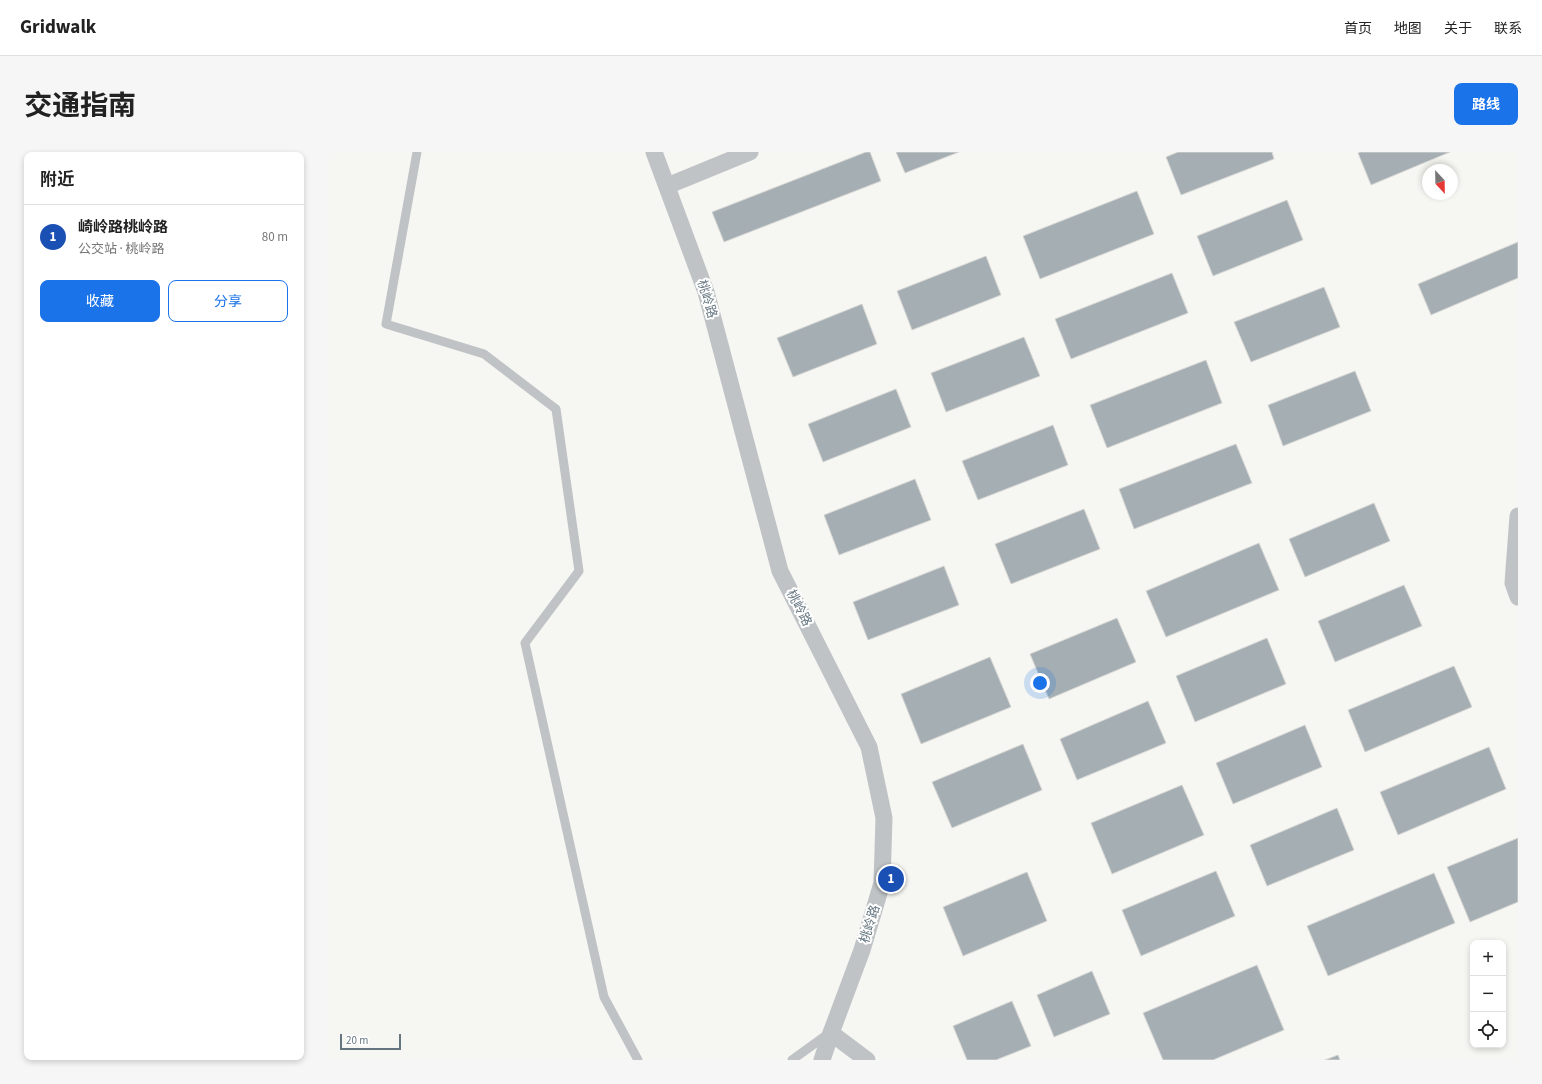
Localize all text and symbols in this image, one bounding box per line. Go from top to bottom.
text: Gridwalk [20,14,96,41]
text: 首页 [1344,19,1372,39]
text: 地图 [1394,19,1422,39]
text: 关于 [1444,19,1472,39]
text: 联系 [1494,19,1522,39]
button: 路线 [1454,83,1518,125]
text: 交通指南 [24,86,136,126]
north arrow [1422,164,1458,200]
text: 附近 [40,168,74,192]
text: 崎岭路桃岭路 [78,217,168,238]
text: 1 [50,228,56,246]
text: 80 m [262,228,288,246]
text: 公交站 · 桃岭路 [78,240,164,258]
street label: 桃岭路 [693,278,721,320]
button: 收藏 [40,280,160,322]
button: 分享 [168,280,288,322]
street label: 桃岭路 [782,587,816,629]
your location [1030,673,1050,693]
pin: 1 [878,864,904,894]
street label: 桃岭路 [856,903,884,945]
map controls [1470,940,1506,1048]
button: + [1470,940,1506,976]
button: − [1470,976,1506,1012]
button: locate [1470,1012,1506,1048]
scale bar [340,1032,401,1051]
text: 20 m [346,1033,368,1048]

